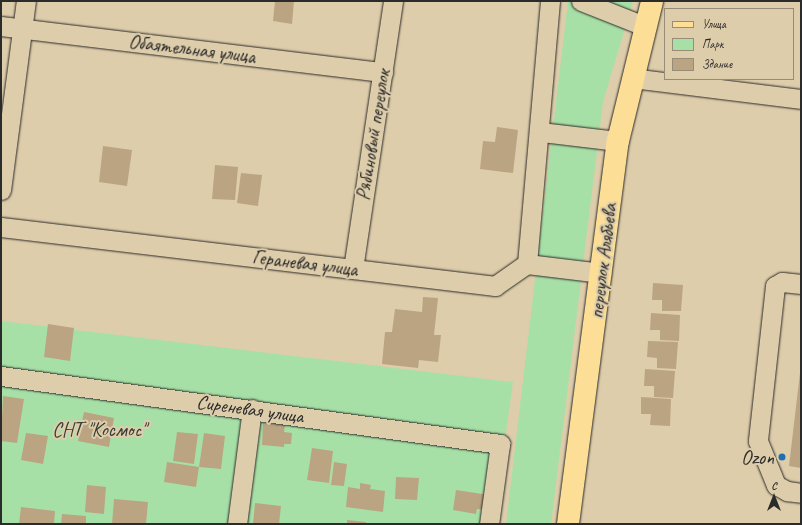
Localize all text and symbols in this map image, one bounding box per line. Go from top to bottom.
legend [664,8,794,80]
text: Улица [702,16,726,32]
street label: Обаятельная улица [127,29,257,69]
text: Парк [702,36,723,52]
text: Здание [702,56,732,72]
street label: Рябиновый переулок [351,68,395,202]
street label: переулок Алябьева [584,201,622,321]
street label: Гераневая улица [250,245,360,281]
street label: Сиреневая улица [194,390,306,428]
park label: СНТ "Космос" [52,417,146,441]
place label: Ozon [741,445,774,469]
marker: Ozon [777,452,787,462]
north arrow [754,477,794,517]
text: С [771,478,777,492]

